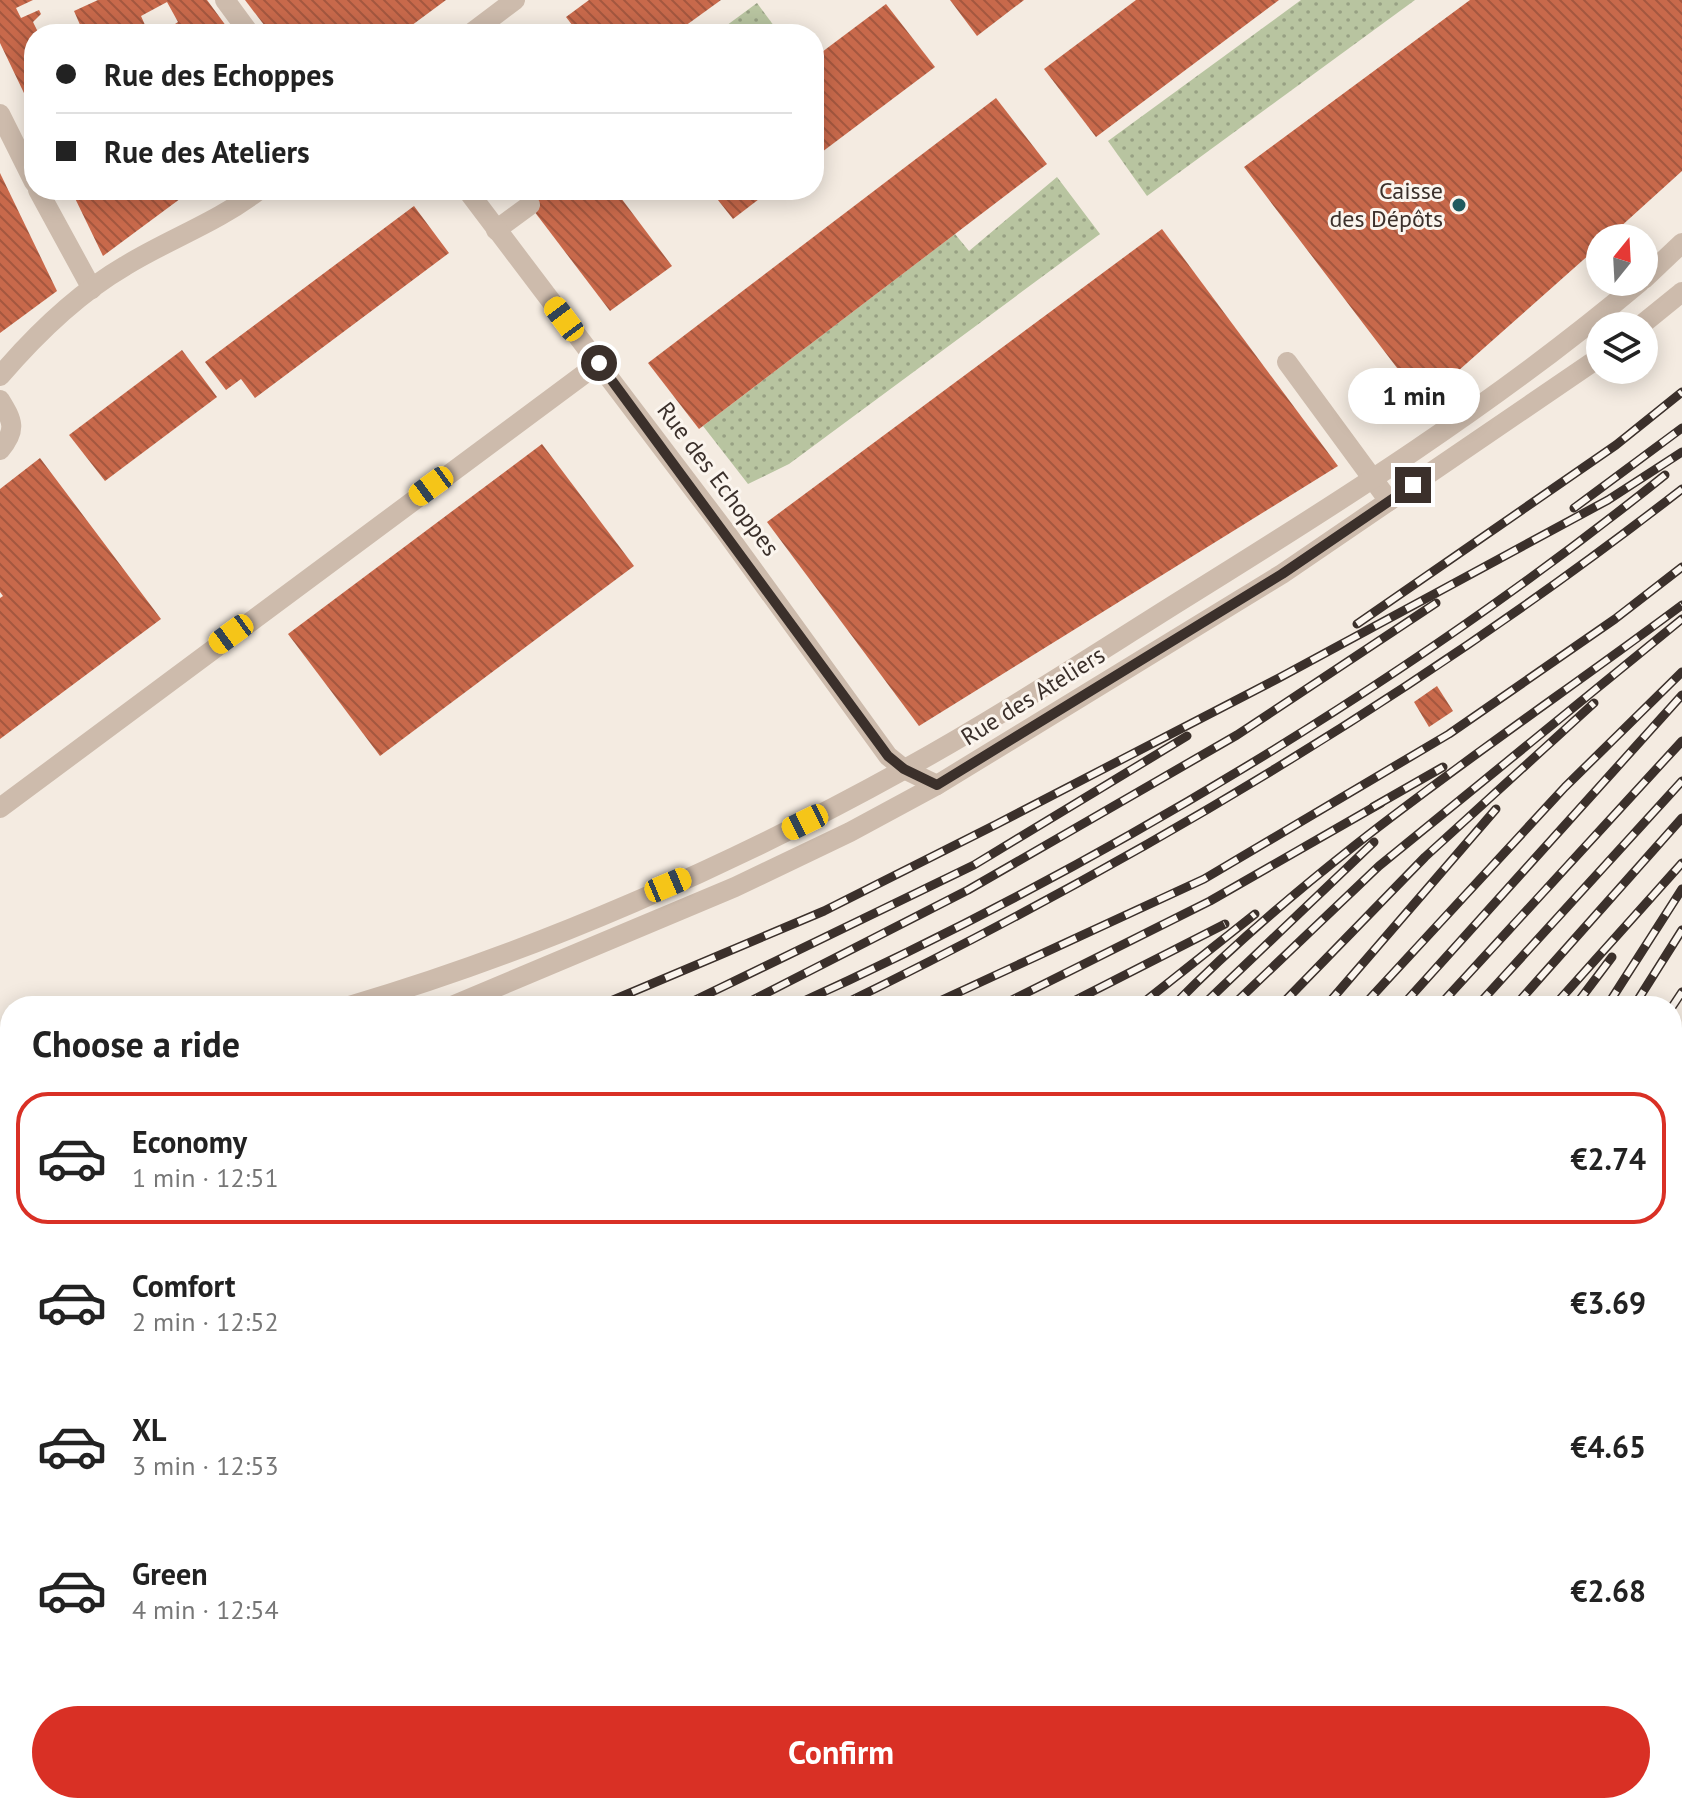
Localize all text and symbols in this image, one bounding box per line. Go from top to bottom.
text: Rue des Echoppes [104,55,334,94]
text: Rue des Ateliers [104,132,310,171]
place label: Caisse des Dépôts [1329,175,1443,234]
marker: Caisse des Dépôts [1450,196,1468,214]
north arrow [1586,224,1658,296]
map controls [1586,224,1658,384]
car [540,293,588,345]
button: layers [1586,312,1658,384]
route start [581,345,617,381]
callout: 1 min [1347,369,1479,425]
text: 1 min [1382,379,1446,412]
street label: Rue des Echoppes [650,395,786,562]
car [405,462,457,510]
route end [1395,467,1431,503]
car [205,610,257,658]
street label: Rue des Ateliers [955,639,1111,752]
car [778,801,832,843]
car [641,865,695,905]
text: Choose a ride [32,1020,240,1067]
icon: car [36,1122,108,1194]
text: Economy [132,1122,247,1161]
text: €2.74 [1571,1139,1646,1178]
text: 1 min · 12:51 [132,1161,279,1194]
icon: car [36,1266,108,1338]
text: Comfort [132,1266,235,1305]
text: €3.69 [1571,1283,1646,1322]
text: 2 min · 12:52 [132,1305,279,1338]
icon: car [36,1410,108,1482]
text: XL [132,1410,166,1449]
text: €4.65 [1571,1427,1646,1466]
text: 3 min · 12:53 [132,1449,279,1482]
icon: car [36,1554,108,1626]
text: Green [132,1554,207,1593]
text: €2.68 [1571,1571,1646,1610]
text: 4 min · 12:54 [132,1593,279,1626]
button: Confirm [32,1706,1650,1798]

